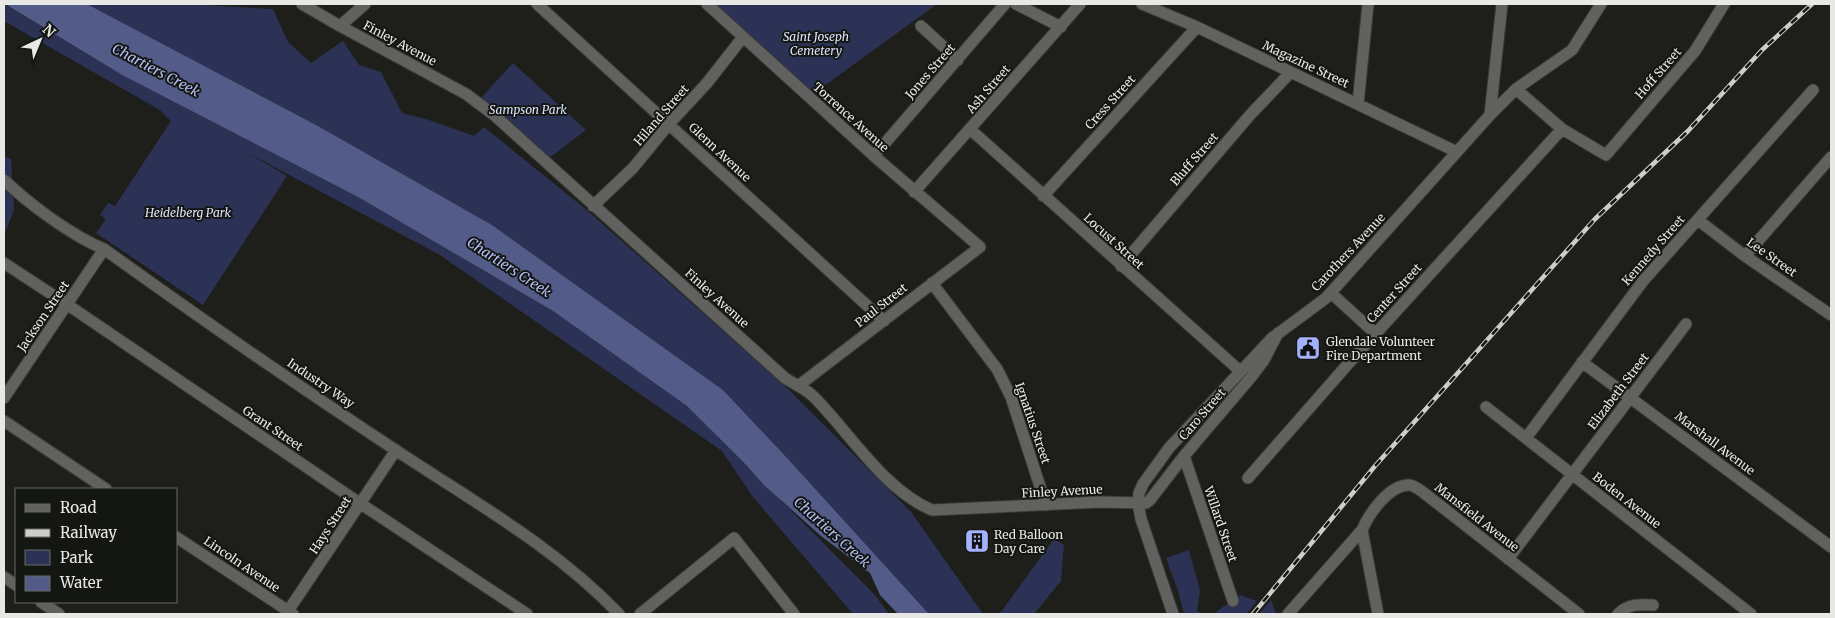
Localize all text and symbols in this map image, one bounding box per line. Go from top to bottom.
north arrow [15,15,65,65]
street label: Finley Avenue [361,17,439,69]
text: N [39,20,59,41]
park label: Saint Joseph Cemetery [783,29,849,58]
street label: Magazine Street [1260,37,1352,91]
water label: Chartiers Creek [109,39,203,101]
street label: Jones Street [901,40,958,103]
street label: Hoff Street [1632,44,1684,102]
street label: Ash Street [962,61,1013,117]
street label: Cress Street [1082,71,1139,132]
street label: Torrence Avenue [810,79,892,155]
street label: Hiland Street [630,81,692,149]
park label: Sampson Park [489,102,567,117]
street label: Glenn Avenue [686,119,754,185]
street label: Bluff Street [1167,129,1221,189]
park label: Heidelberg Park [144,205,231,220]
street label: Locust Street [1081,210,1148,272]
street label: Carothers Avenue [1308,210,1388,294]
street label: Kennedy Street [1618,212,1688,288]
water label: Chartiers Creek [463,233,555,301]
street label: Lee Street [1744,234,1800,280]
street label: Center Street [1363,260,1425,326]
street label: Finley Avenue [682,265,752,331]
street label: Jackson Street [13,278,72,355]
street label: Paul Street [852,280,910,330]
place label: Glendale Volunteer Fire Department [1326,334,1435,363]
public building icon: Glendale Volunteer Fire Department [1295,335,1321,361]
street label: Elizabeth Street [1584,350,1652,432]
street label: Industry Way [285,355,357,411]
street label: Ignatius Street [1012,380,1054,466]
street label: Caro Street [1175,385,1229,443]
street label: Grant Street [240,402,306,454]
street label: Marshall Avenue [1672,408,1758,478]
street label: Boden Avenue [1590,469,1664,531]
street label: Mansfield Avenue [1432,479,1522,555]
street label: Finley Avenue [1021,481,1103,501]
street label: Willard Street [1201,483,1241,564]
legend [15,488,178,603]
street label: Hays Street [306,493,354,557]
water label: Chartiers Creek [790,493,874,571]
text: Road [60,498,96,517]
text: Railway [60,523,117,542]
place label: Red Balloon Day Care [994,527,1063,556]
building icon: Red Balloon Day Care [964,528,990,554]
street label: Lincoln Avenue [201,533,283,595]
text: Park [60,548,94,567]
text: Water [59,573,103,592]

